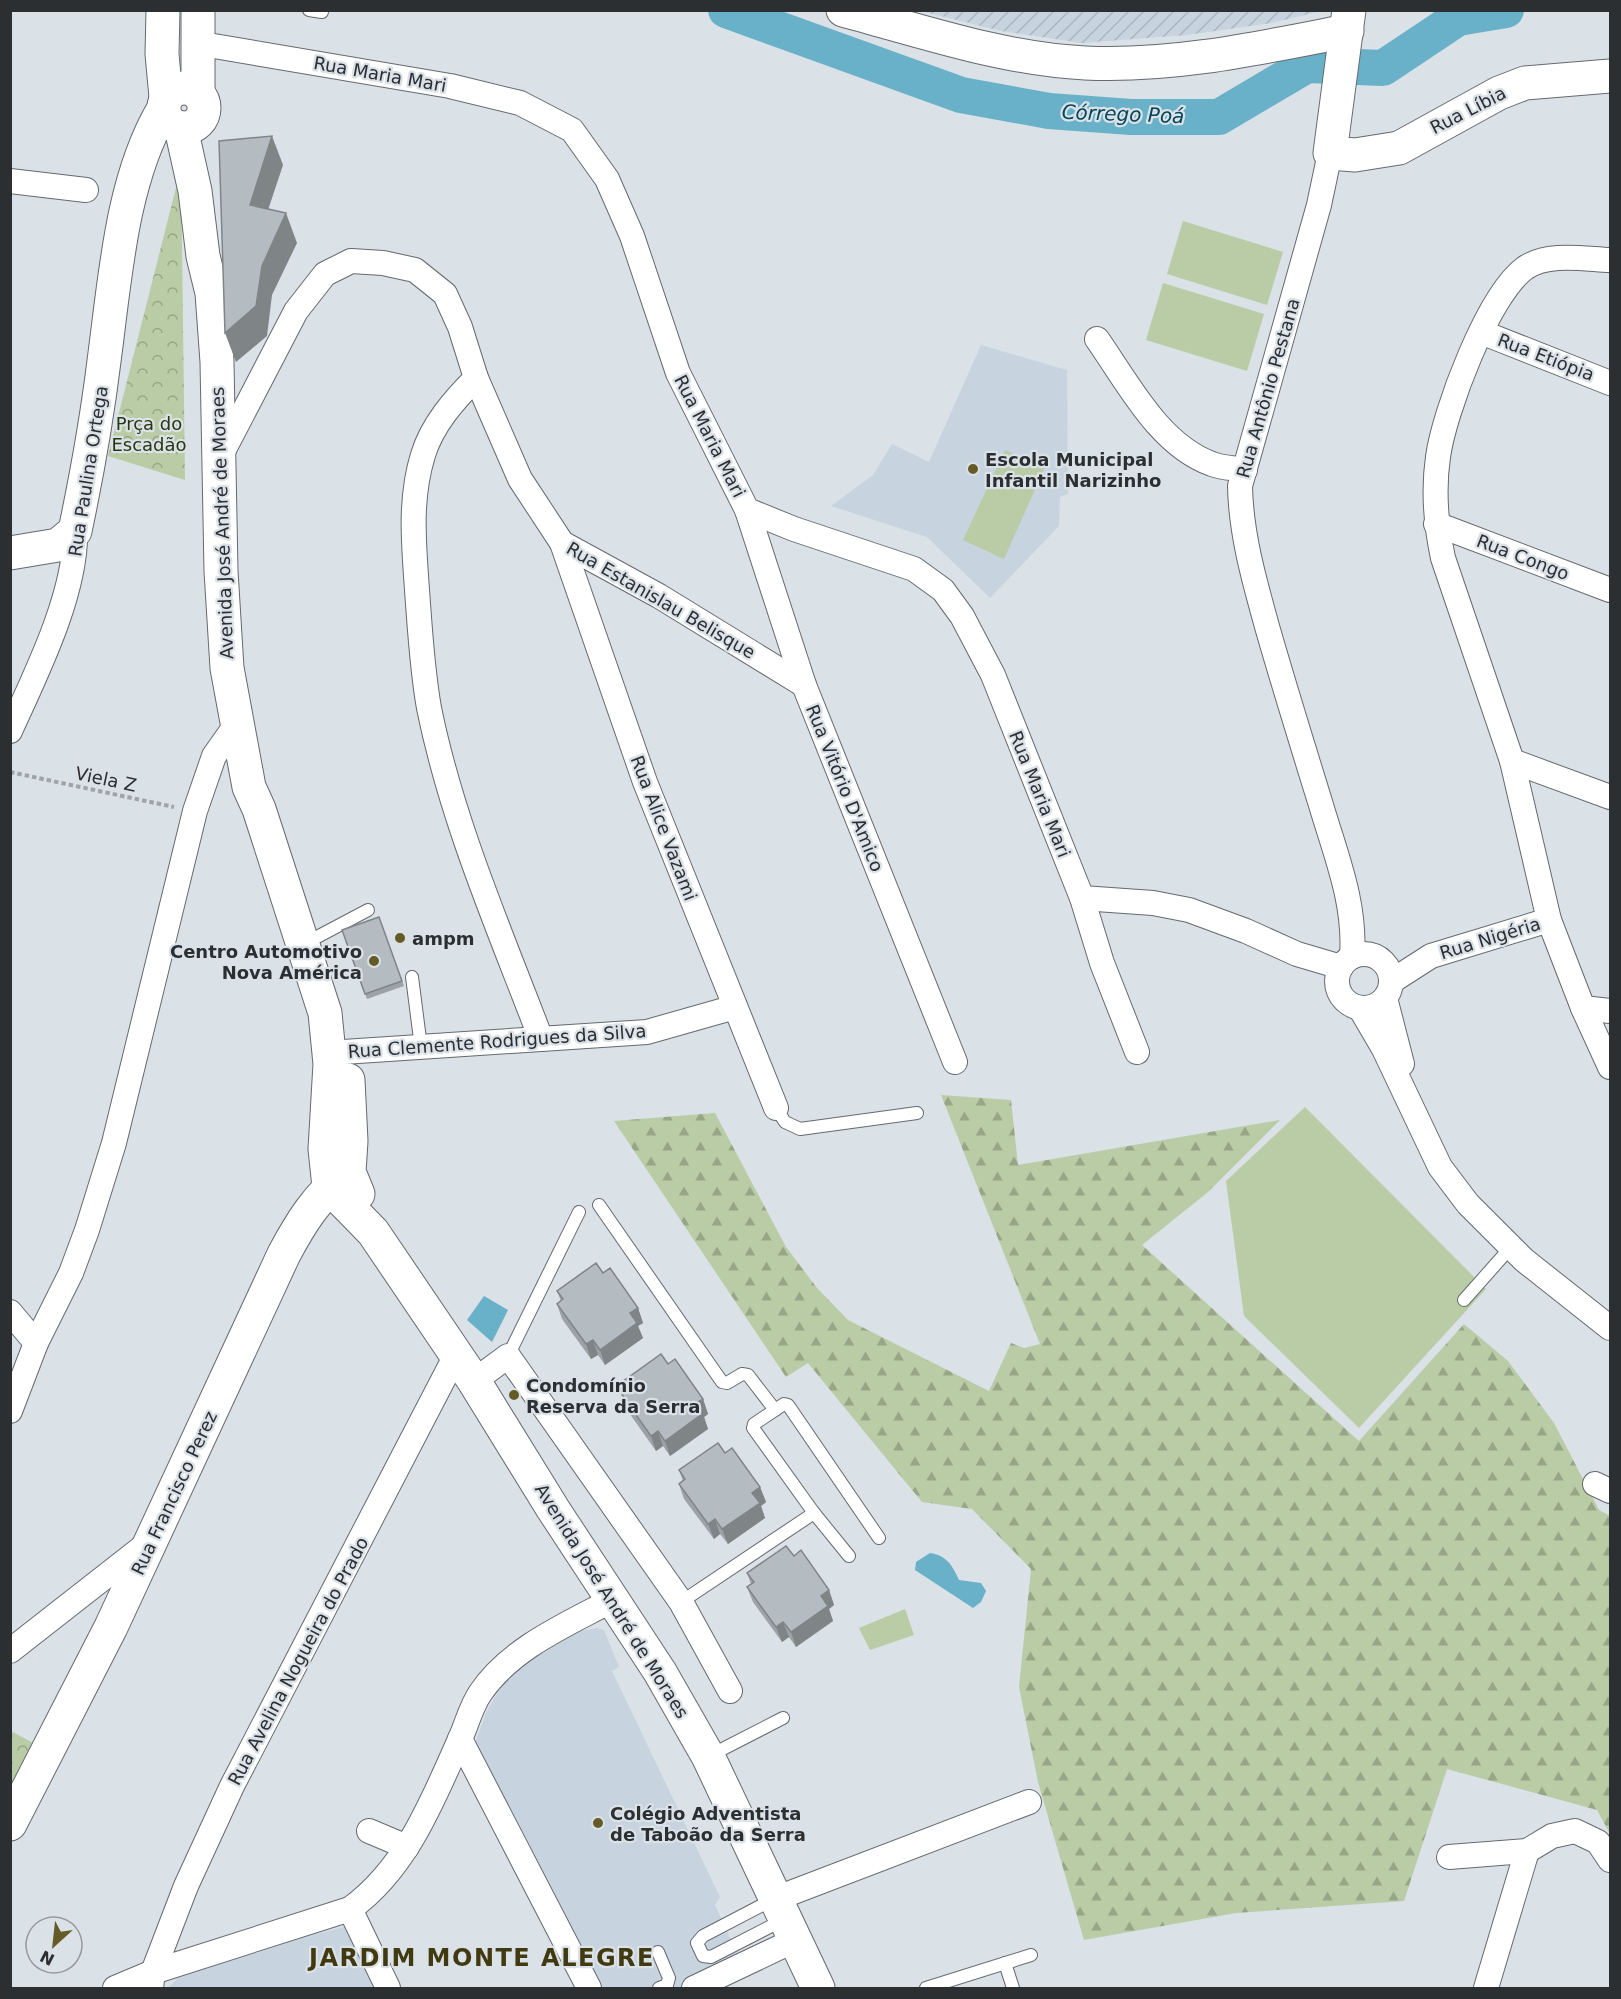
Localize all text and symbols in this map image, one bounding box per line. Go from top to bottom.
street label: Rua Maria Mari [312,52,448,96]
street label: Rua Líbia [1427,82,1509,138]
water label: Córrego Poá [1061,100,1185,128]
street label: Rua Antônio Pestana [1232,296,1304,480]
street label: Rua Etiópia [1495,329,1597,385]
street label: Rua Maria Mari [670,371,750,501]
street label: Rua Paulina Ortega [64,384,112,558]
street label: Avenida José André de Moraes [207,386,237,660]
park label: Prça do Escadão [111,413,187,455]
place label: Escola Municipal Infantil Narizinho [985,449,1161,491]
marker: Escola Municipal Infantil Narizinho [966,462,980,476]
street label: Rua Congo [1474,530,1572,584]
street label: Rua Estanislau Belisque [563,537,759,663]
street label: Rua Vitório D'Amico [802,701,888,875]
street label: Rua Maria Mari [1005,728,1075,860]
street label: Rua Alice Vazami [627,752,701,904]
street label: Viela Z [73,762,139,796]
street label: Rua Nigéria [1437,913,1543,963]
place label: ampm [412,928,475,949]
marker: ampm [393,931,407,945]
place label: Centro Automotivo Nova América [170,941,362,983]
marker: Centro Automotivo Nova América [367,954,381,968]
street label: Rua Clemente Rodrigues da Silva [347,1020,647,1062]
place label: Condomínio Reserva da Serra [526,1375,700,1417]
marker: Condomínio Reserva da Serra [507,1388,521,1402]
street label: Rua Francisco Perez [127,1408,221,1578]
street label: Avenida José André de Moraes [531,1480,693,1722]
street label: Rua Avelina Nogueira do Prado [223,1533,373,1789]
place label: Colégio Adventista de Taboão da Serra [610,1803,806,1845]
marker: Colégio Adventista de Taboão da Serra [591,1816,605,1830]
north arrow [24,1915,84,1975]
district label: JARDIM MONTE ALEGRE [307,1944,655,1972]
text: N [37,1946,58,1969]

